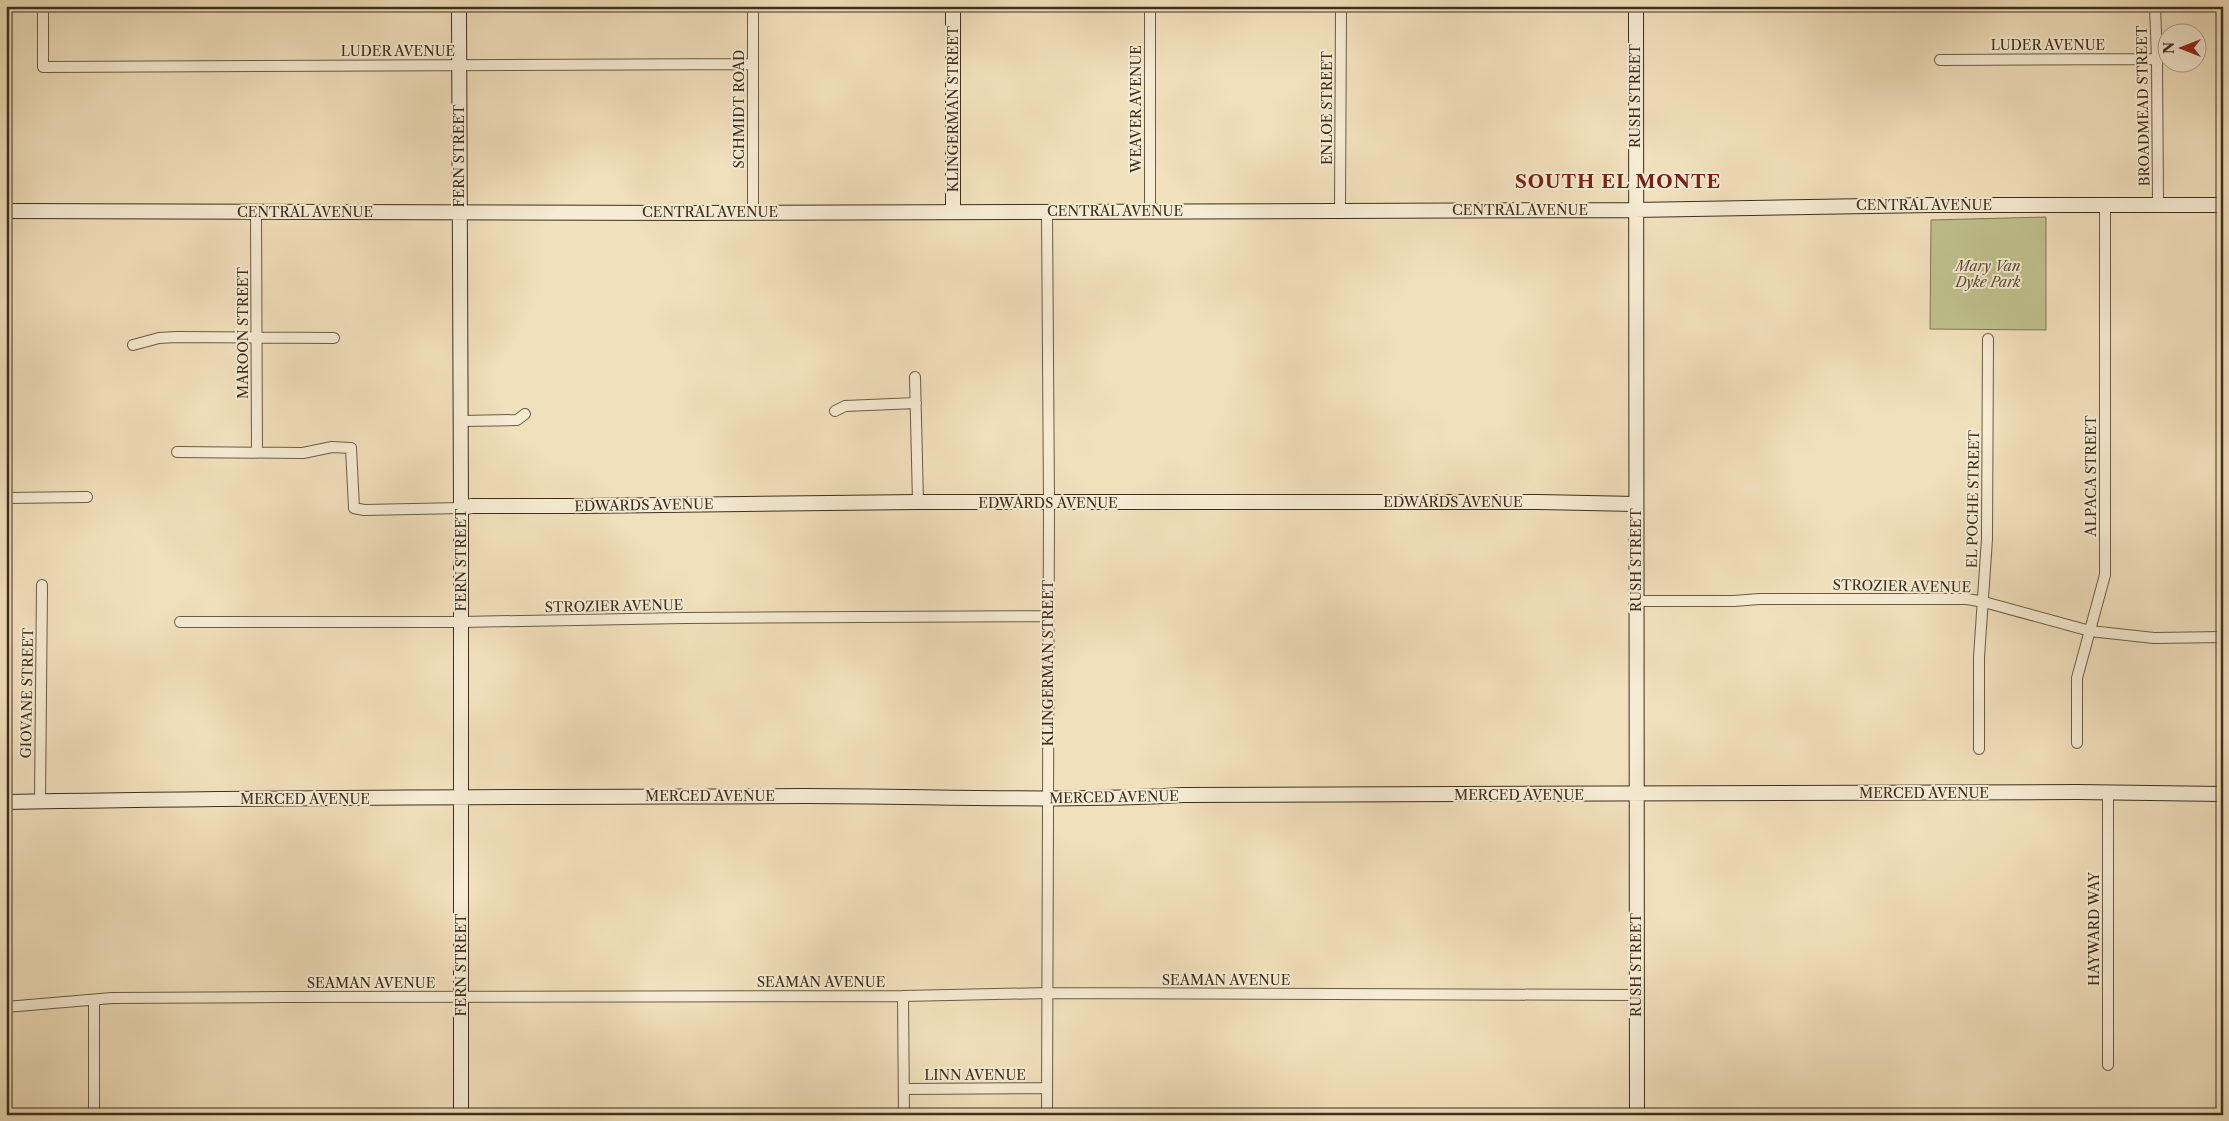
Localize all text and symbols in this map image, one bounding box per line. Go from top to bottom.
north arrow [2156,22,2206,72]
street label: KLINGERMAN STREET [944,25,962,192]
street label: BROADMEAD STREET [2133,25,2153,187]
street label: LUDER AVENUE [1991,36,2105,54]
street label: LUDER AVENUE [341,42,455,60]
text: N [2160,42,2178,54]
street label: RUSH STREET [1626,44,1644,148]
street label: WEAVER AVENUE [1127,45,1145,174]
street label: SCHMIDT ROAD [730,50,748,168]
street label: ENLOE STREET [1318,50,1336,165]
street label: FERN STREET [450,104,468,208]
district label: SOUTH EL MONTE [1515,170,1721,193]
street label: CENTRAL AVENUE [1856,196,1992,214]
street label: CENTRAL AVENUE [1452,201,1588,219]
street label: CENTRAL AVENUE [1047,202,1183,220]
street label: CENTRAL AVENUE [237,203,373,221]
street label: CENTRAL AVENUE [642,203,778,221]
park label: Mary Van Dyke Park [1954,257,2021,291]
street label: MAROON STREET [234,267,252,399]
street label: ALPACA STREET [2082,415,2100,538]
street label: EL POCHE STREET [1963,429,1983,568]
street label: EDWARDS AVENUE [1383,493,1523,511]
street label: EDWARDS AVENUE [978,494,1118,512]
street label: EDWARDS AVENUE [574,495,714,515]
street label: FERN STREET [452,508,470,612]
street label: RUSH STREET [1627,508,1645,612]
street label: STROZIER AVENUE [1832,576,1972,596]
street label: KLINGERMAN STREET [1039,579,1057,746]
street label: STROZIER AVENUE [544,596,684,616]
street label: GIOVANE STREET [17,627,37,759]
street label: MERCED AVENUE [1859,784,1989,802]
street label: MERCED AVENUE [1454,786,1584,804]
street label: MERCED AVENUE [645,787,775,805]
street label: MERCED AVENUE [1049,787,1179,807]
street label: MERCED AVENUE [240,790,370,808]
street label: HAYWARD WAY [2085,871,2103,986]
street label: FERN STREET [452,913,470,1017]
street label: RUSH STREET [1627,913,1645,1017]
street label: SEAMAN AVENUE [1162,971,1290,989]
street label: SEAMAN AVENUE [757,973,885,991]
street label: SEAMAN AVENUE [307,974,435,992]
street label: LINN AVENUE [924,1066,1026,1084]

